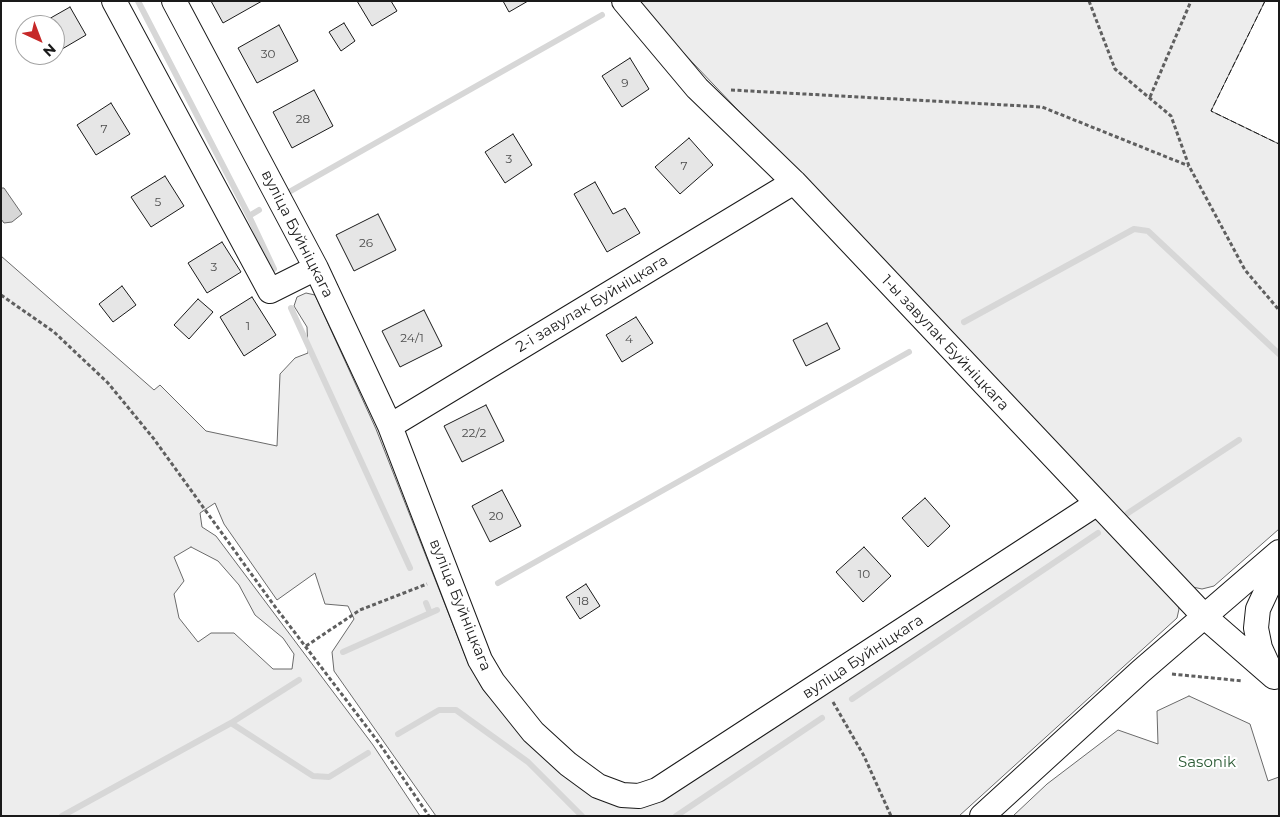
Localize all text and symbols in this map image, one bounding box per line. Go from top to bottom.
north arrow [15,15,65,65]
text: N [39,40,60,61]
house number: 30 [261,47,275,61]
house number: 9 [621,76,629,90]
house number: 28 [296,112,310,126]
house number: 7 [100,122,108,136]
house number: 3 [506,152,512,166]
house number: 7 [680,159,688,173]
street label: вуліца Буйніцкага [257,167,337,301]
house number: 5 [155,195,161,209]
house number: 26 [359,236,373,250]
street label: 2-і завулак Буйніцкага [513,251,671,357]
house number: 3 [211,260,217,274]
street label: 1-ы завулак Буйніцкага [878,272,1012,414]
house number: 1 [246,319,250,333]
house number: 24/1 [400,331,424,345]
house number: 4 [625,332,633,346]
house number: 22/2 [462,426,486,440]
house number: 20 [489,509,503,523]
street label: вуліца Буйніцкага [425,536,495,674]
house number: 10 [858,567,870,581]
house number: 18 [577,594,589,608]
street label: вуліца Буйніцкага [799,611,927,703]
park label: Sasonik [1178,754,1236,772]

